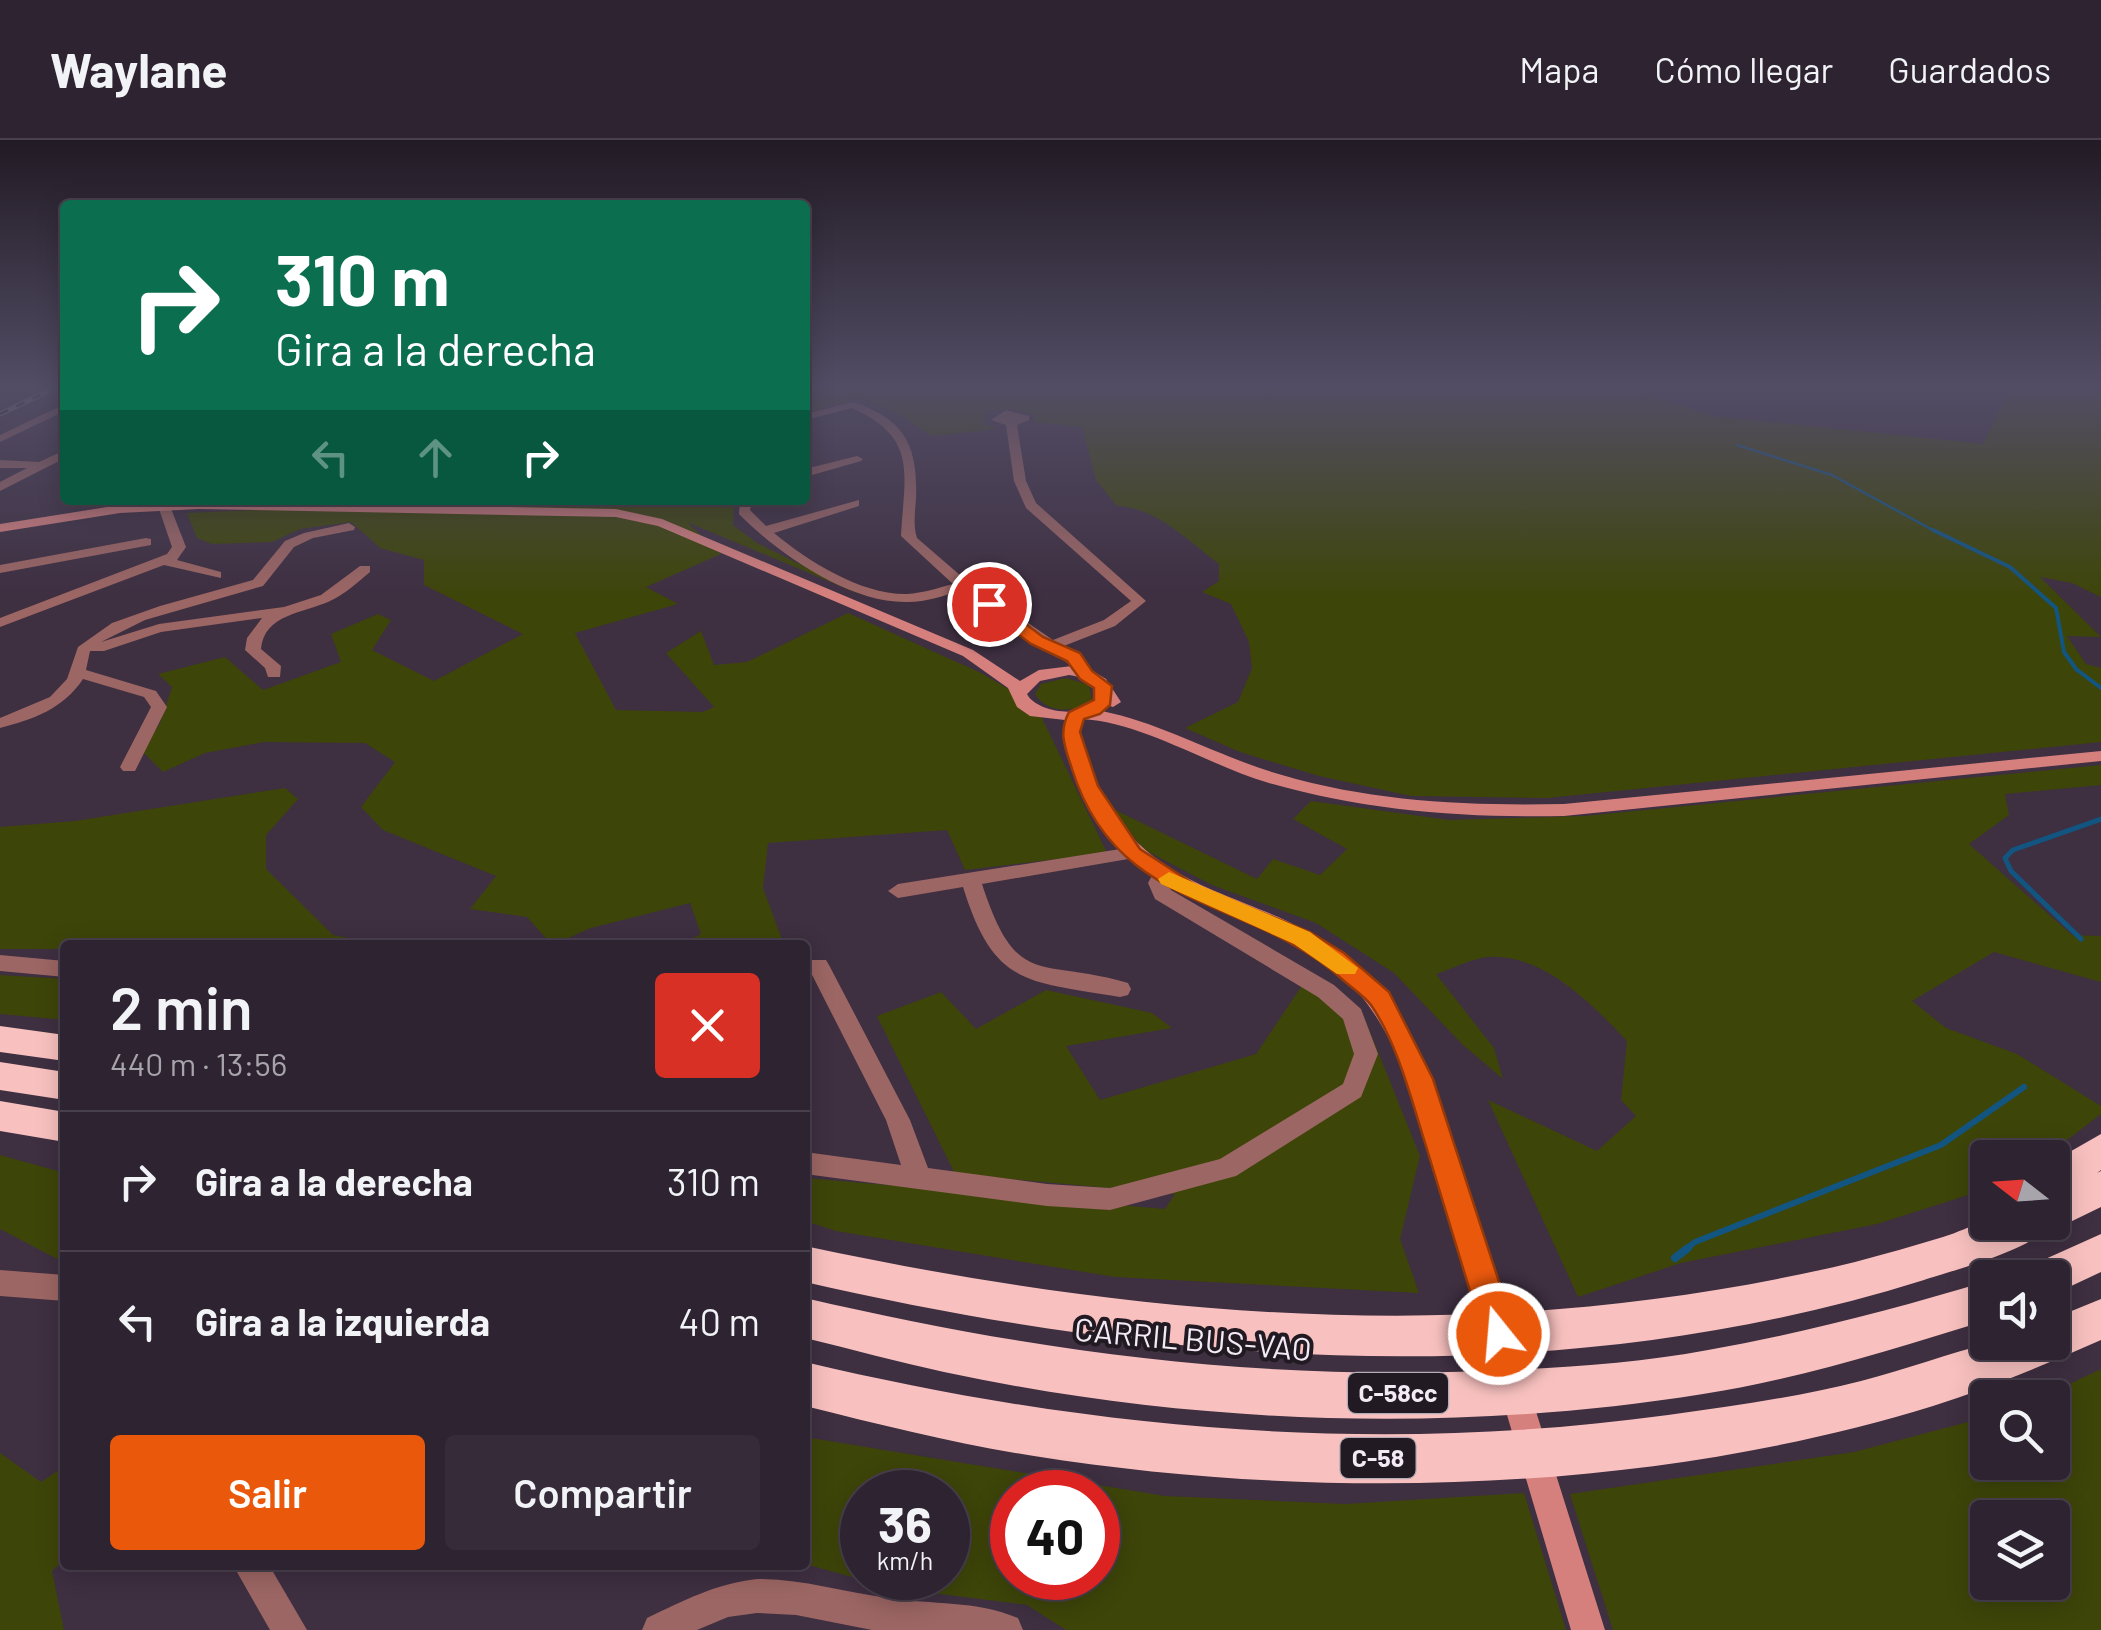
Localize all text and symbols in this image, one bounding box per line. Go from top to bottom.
text: Waylane [50,40,228,98]
text: Mapa [1519,48,1599,90]
text: Cómo llegar [1654,48,1833,90]
text: Guardados [1888,48,2051,90]
text: 310 m [275,236,450,320]
icon: right [110,240,240,370]
text: Gira a la derecha [275,321,596,375]
icon: left [303,430,358,485]
icon: ahead [408,430,463,485]
icon: right [513,430,568,485]
pin [947,562,1032,647]
icon: arrive [962,577,1017,632]
text: 2 min [110,970,253,1042]
button: close [655,973,760,1078]
text: 440 m · 13:56 [110,1044,287,1082]
north arrow [1970,1140,2070,1240]
map controls [1970,1140,2070,1600]
icon: right [110,1154,165,1209]
text: Gira a la derecha [195,1158,473,1204]
text: 310 m [667,1158,760,1204]
button: sound [1970,1260,2070,1360]
position arrow [1447,1282,1551,1386]
icon: left [110,1294,165,1349]
text: Gira a la izquierda [195,1298,490,1344]
text: 40 m [679,1298,760,1344]
street label: CARRIL BUS-VAO [1073,1309,1313,1367]
road number: C-58cc [1348,1373,1448,1413]
button: search [1970,1380,2070,1480]
button: Salir [110,1435,425,1550]
button: Compartir [445,1435,760,1550]
road number: C-58 [1340,1438,1416,1478]
speed limit sign: 40 [990,1470,1120,1600]
text: 36 [878,1493,932,1553]
button: layers [1970,1500,2070,1600]
text: km/h [877,1545,933,1575]

